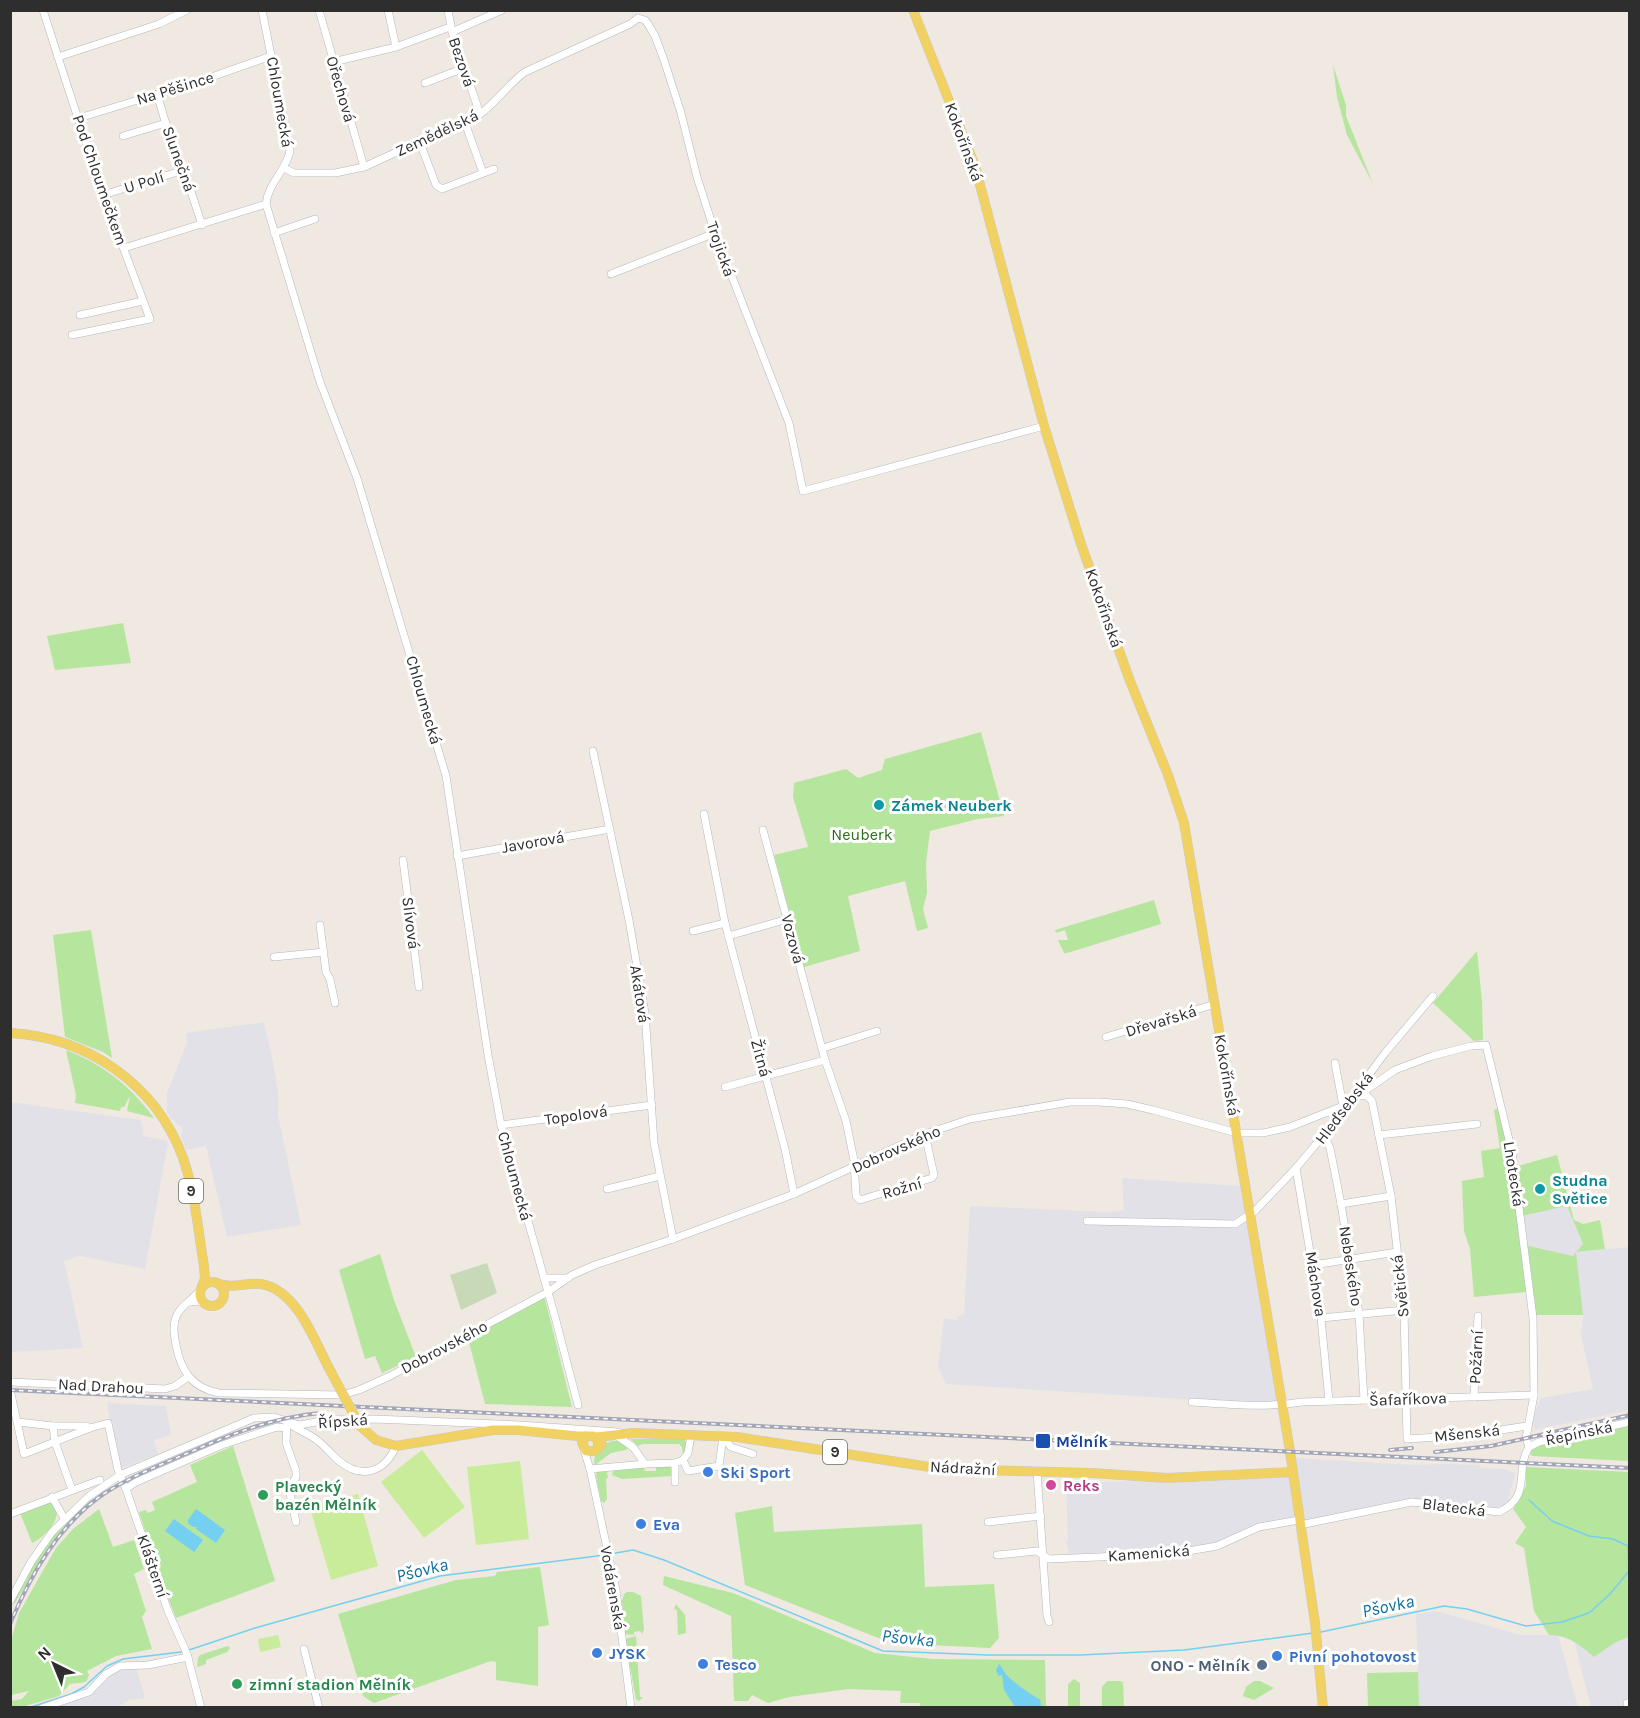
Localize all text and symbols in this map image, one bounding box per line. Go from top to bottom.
street label: Bezová [445,35,479,89]
street label: Ořechová [323,54,359,124]
street label: Chloumecká [263,55,297,149]
street label: Na Pěšince [134,67,216,109]
street label: Kokořínská [941,100,987,184]
street label: Zemědělská [393,106,481,160]
street label: Pod Chloumečkem [69,112,131,248]
street label: Slunečná [158,124,200,194]
street label: U Polí [122,167,167,197]
street label: Trojická [703,219,739,279]
street label: Kokořínská [1082,566,1126,650]
street label: Chloumecká [402,653,446,747]
place label: Zámek Neuberk [891,796,1012,815]
marker: Zámek Neuberk [872,798,886,812]
park label: Neuberk [831,825,893,844]
street label: Javorová [500,827,566,857]
street label: Slívová [398,896,424,950]
street label: Vozová [777,912,809,966]
street label: Akátová [626,964,654,1024]
street label: Dřevařská [1123,1001,1199,1041]
street label: Kokořínská [1210,1033,1244,1117]
street label: Žitná [747,1037,775,1079]
street label: Hleďsebská [1311,1068,1377,1148]
street label: Topolová [543,1101,609,1129]
street label: Dobrovského [849,1121,943,1177]
street label: Chloumecká [494,1129,536,1223]
street label: Lhotecká [1499,1140,1529,1208]
place label: Studna Světice [1552,1171,1608,1208]
street label: Rožní [880,1173,924,1203]
road number: 9 [179,1179,203,1203]
marker: Studna Světice [1533,1182,1547,1196]
street label: Nebeského [1335,1225,1367,1307]
street label: Máchova [1301,1250,1331,1318]
street label: Světická [1387,1254,1413,1318]
street label: Dobrovského [397,1316,491,1378]
street label: Požární [1465,1329,1487,1385]
street label: Nad Drahou [57,1374,145,1398]
street label: Šafaříkova [1369,1388,1447,1410]
street label: Řípská [317,1410,369,1432]
street label: Řepínská [1544,1417,1614,1449]
street label: Mšenská [1433,1420,1501,1446]
marker: Mělník [1034,1432,1052,1450]
place label: Mělník [1056,1432,1109,1451]
road number: 9 [823,1440,847,1464]
street label: Nádražní [930,1457,997,1479]
place label: Ski Sport [720,1463,791,1482]
marker: Ski Sport [701,1465,715,1479]
place label: Reks [1063,1476,1100,1495]
place label: Plavecký bazén Mělník [275,1477,377,1514]
marker: Reks [1044,1478,1058,1492]
marker: Plavecký bazén Mělník [256,1488,270,1502]
street label: Blatecká [1421,1494,1487,1520]
place label: Eva [653,1515,680,1534]
marker: Eva [634,1517,648,1531]
street label: Klášterní [133,1532,173,1600]
street label: Kamenická [1107,1541,1191,1565]
street label: Vodárenská [596,1544,630,1632]
water label: Pšovka [394,1553,450,1587]
water label: Pšovka [1360,1590,1416,1622]
water label: Pšovka [881,1624,935,1652]
north arrow [24,1634,84,1694]
text: N [33,1643,55,1664]
place label: JYSK [609,1644,646,1663]
marker: JYSK [590,1646,604,1660]
place label: Pivní pohotovost [1289,1647,1416,1666]
marker: Pivní pohotovost [1270,1649,1284,1663]
place label: Tesco [715,1655,757,1674]
place label: ONO - Mělník [1151,1656,1251,1675]
marker: Tesco [696,1657,710,1671]
marker: ONO - Mělník [1255,1658,1269,1672]
place label: zimní stadion Mělník [249,1675,411,1694]
marker: zimní stadion Mělník [230,1677,244,1691]

